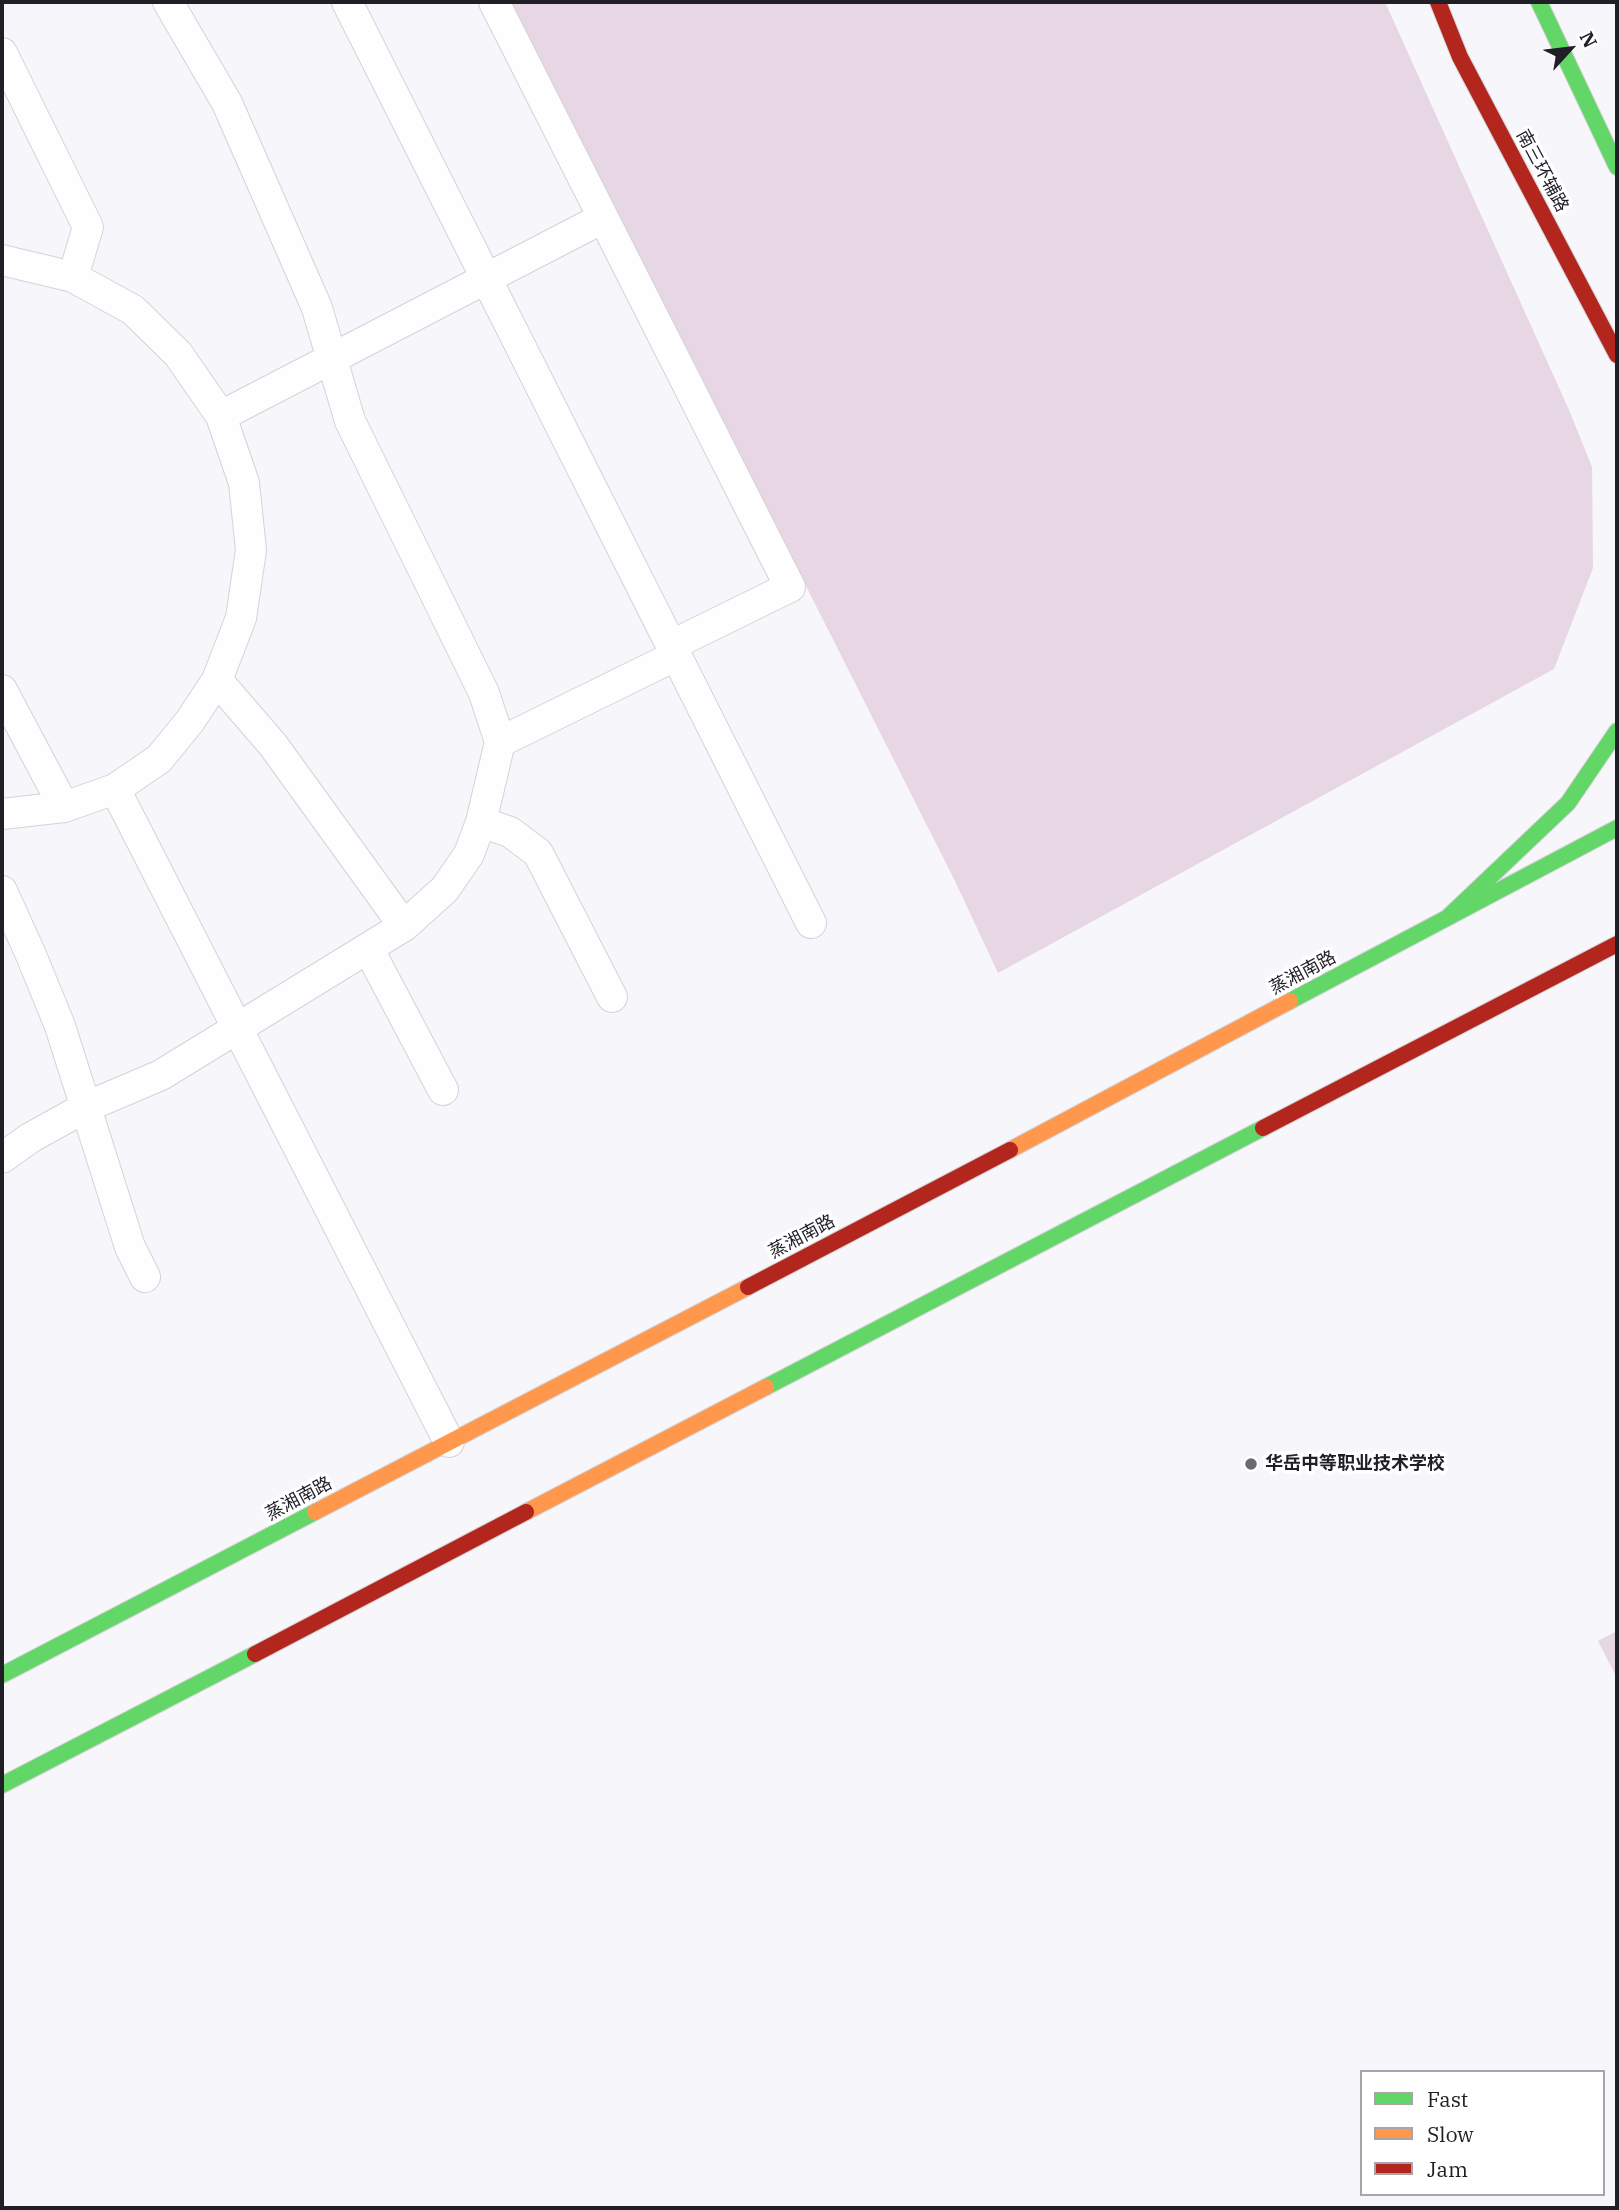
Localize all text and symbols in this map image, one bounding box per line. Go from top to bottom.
north arrow [1535,14,1605,84]
text: N [1575,27,1603,52]
street label: 南三环辅路 [1511,126,1573,216]
street label: 蒸湘南路 [1266,947,1340,999]
street label: 蒸湘南路 [765,1211,839,1263]
place label: 华岳中等职业技术学校 [1265,1453,1445,1475]
marker: 华岳中等职业技术学校 [1243,1456,1259,1472]
street label: 蒸湘南路 [262,1473,336,1525]
legend [1360,2070,1605,2196]
text: Fast [1427,2085,1468,2113]
text: Slow [1427,2120,1474,2148]
text: Jam [1427,2155,1468,2183]

